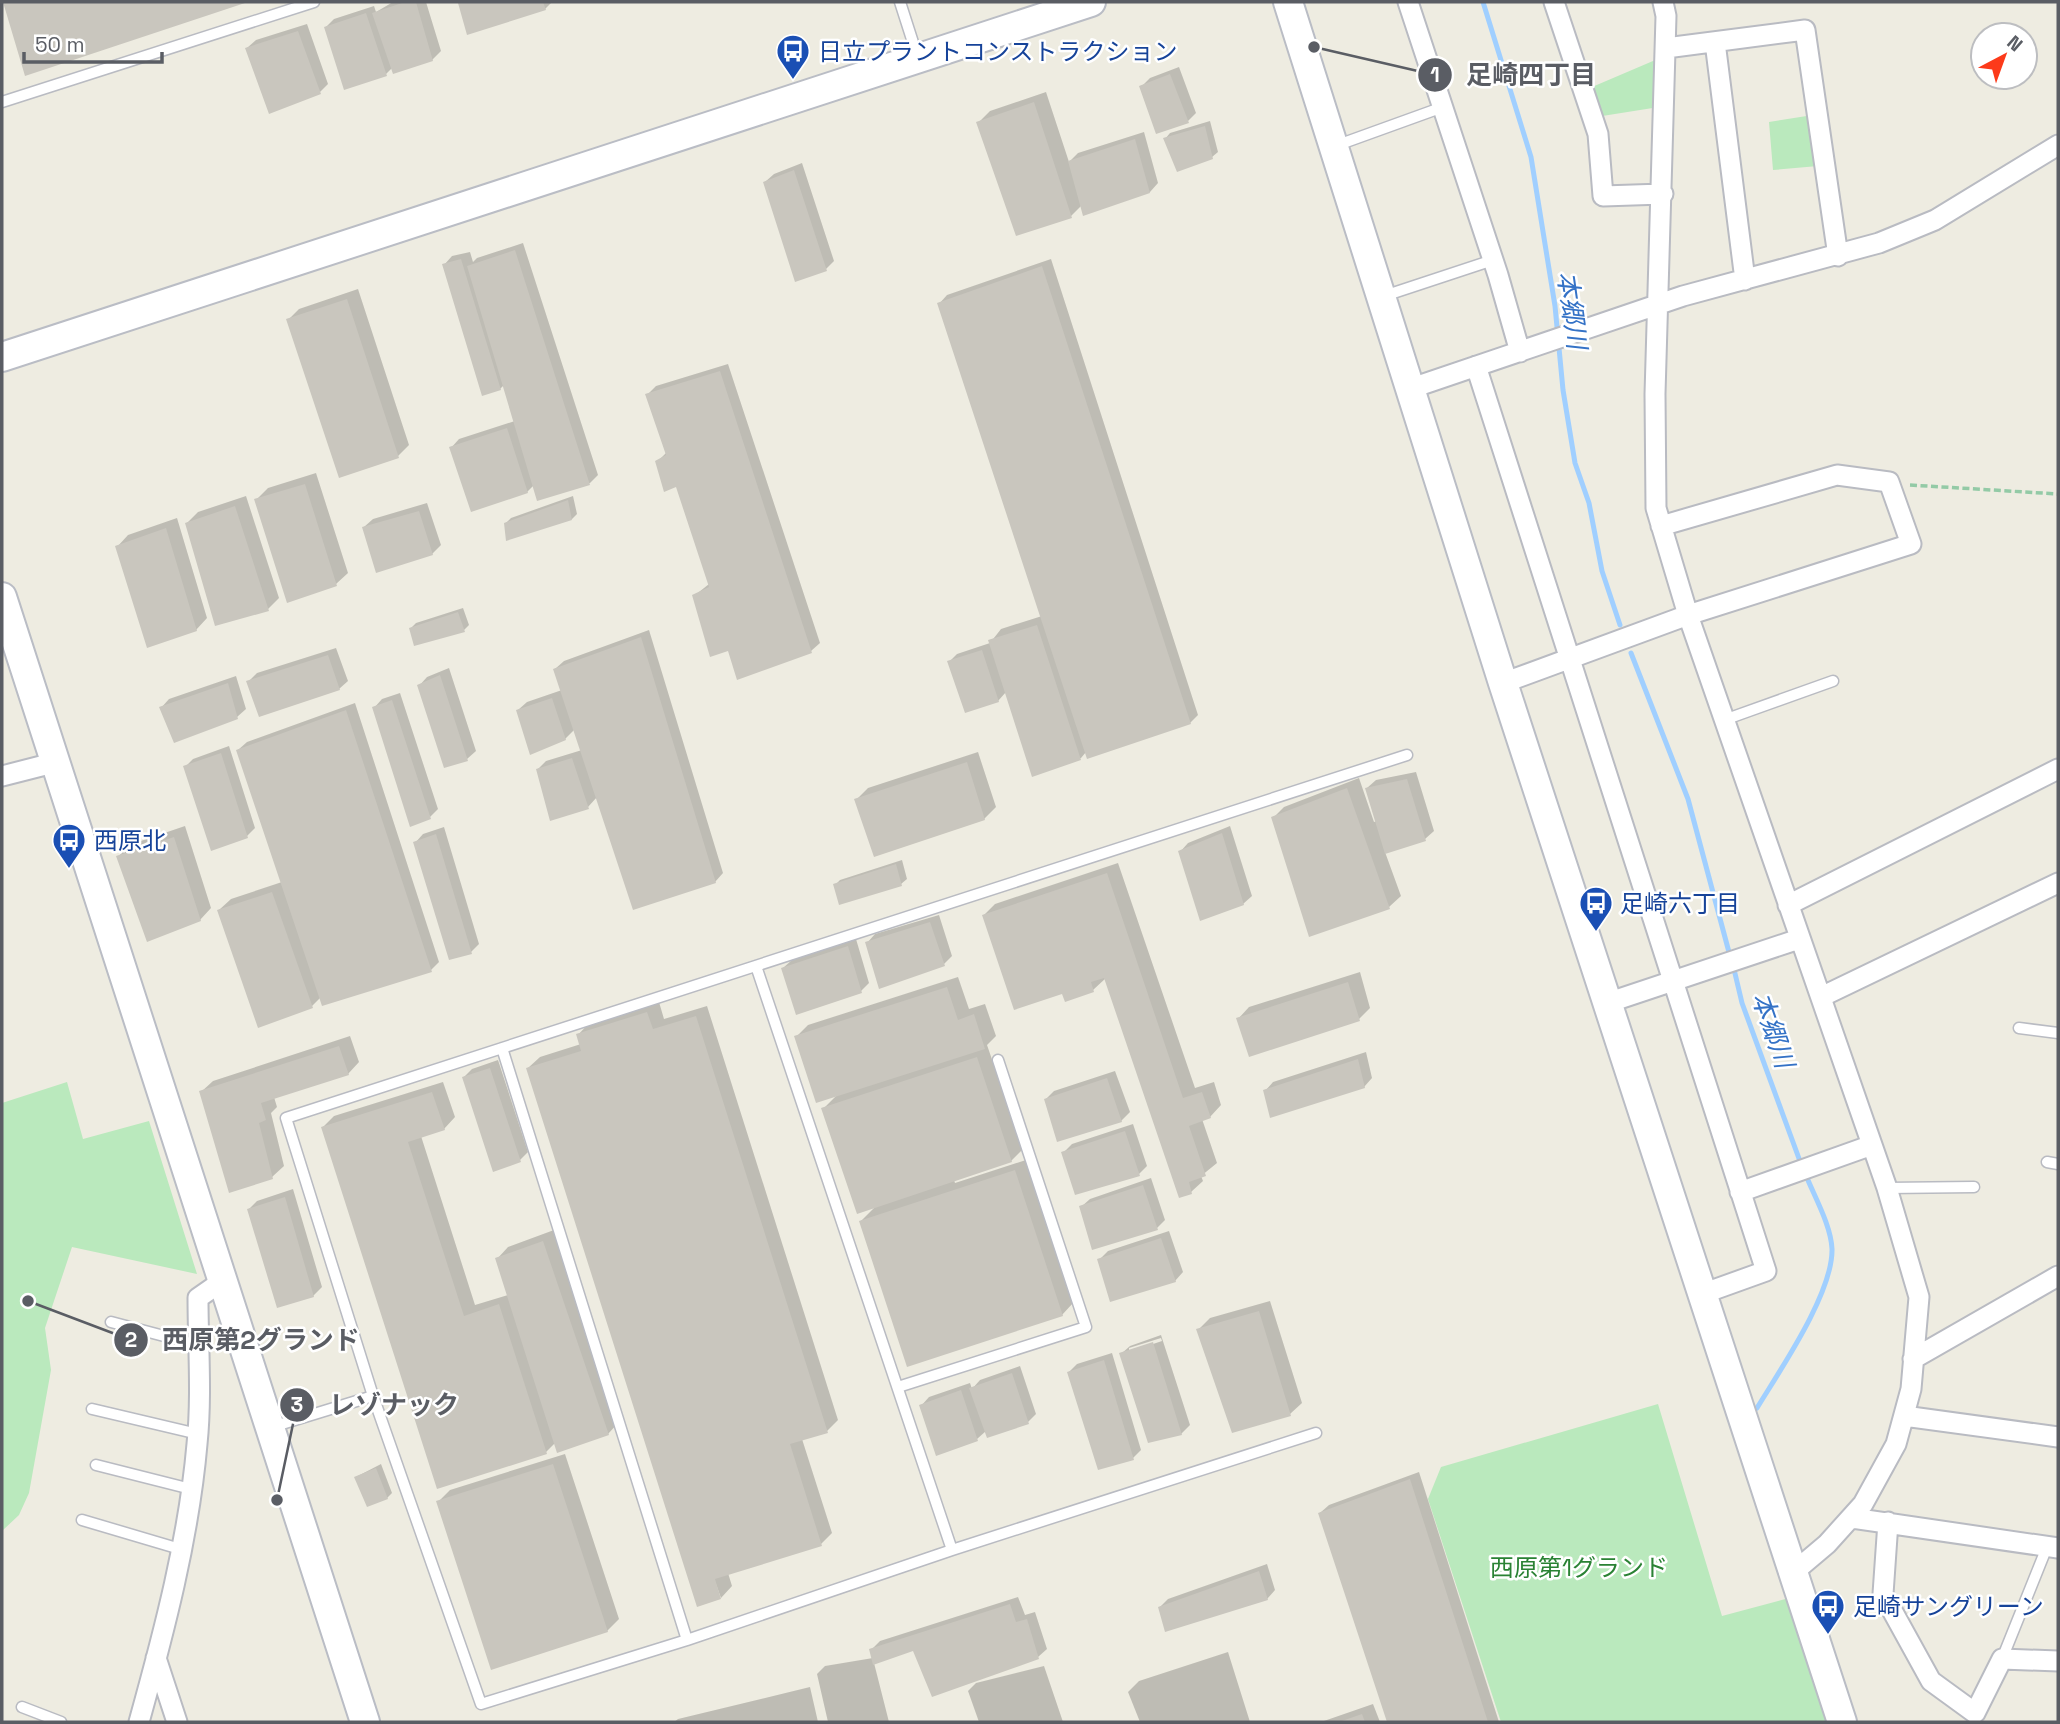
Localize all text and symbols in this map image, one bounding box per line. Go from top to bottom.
scale bar [24,21,163,65]
north arrow [1969,21,2039,91]
text: N [2002,30,2028,57]
text: 50 m [35,31,85,58]
bus stop icon: 日立プラントコンストラクション [774,32,812,81]
place label: 日立プラントコンストラクション [818,36,1178,67]
callout: 足崎四丁目 [1417,51,1610,98]
text: 足崎四丁目 [1466,58,1596,92]
text: 1 [1430,61,1440,88]
water label: 本郷川 [1550,269,1595,354]
bus stop icon: 西原北 [50,821,88,870]
place label: 西原北 [94,825,166,856]
bus stop icon: 足崎六丁目 [1577,884,1615,933]
place label: 足崎六丁目 [1620,888,1740,919]
water label: 本郷川 [1744,988,1803,1075]
callout: 西原第2グランド [114,1317,374,1364]
text: 西原第2グランド [162,1323,360,1357]
text: 2 [125,1326,137,1353]
callout: レゾナック [280,1381,473,1428]
text: レゾナック [329,1388,459,1422]
text: 3 [291,1391,303,1418]
park label: 西原第1グランド [1490,1552,1668,1583]
bus stop icon: 足崎サングリーン [1809,1587,1847,1636]
place label: 足崎サングリーン [1853,1591,2044,1622]

